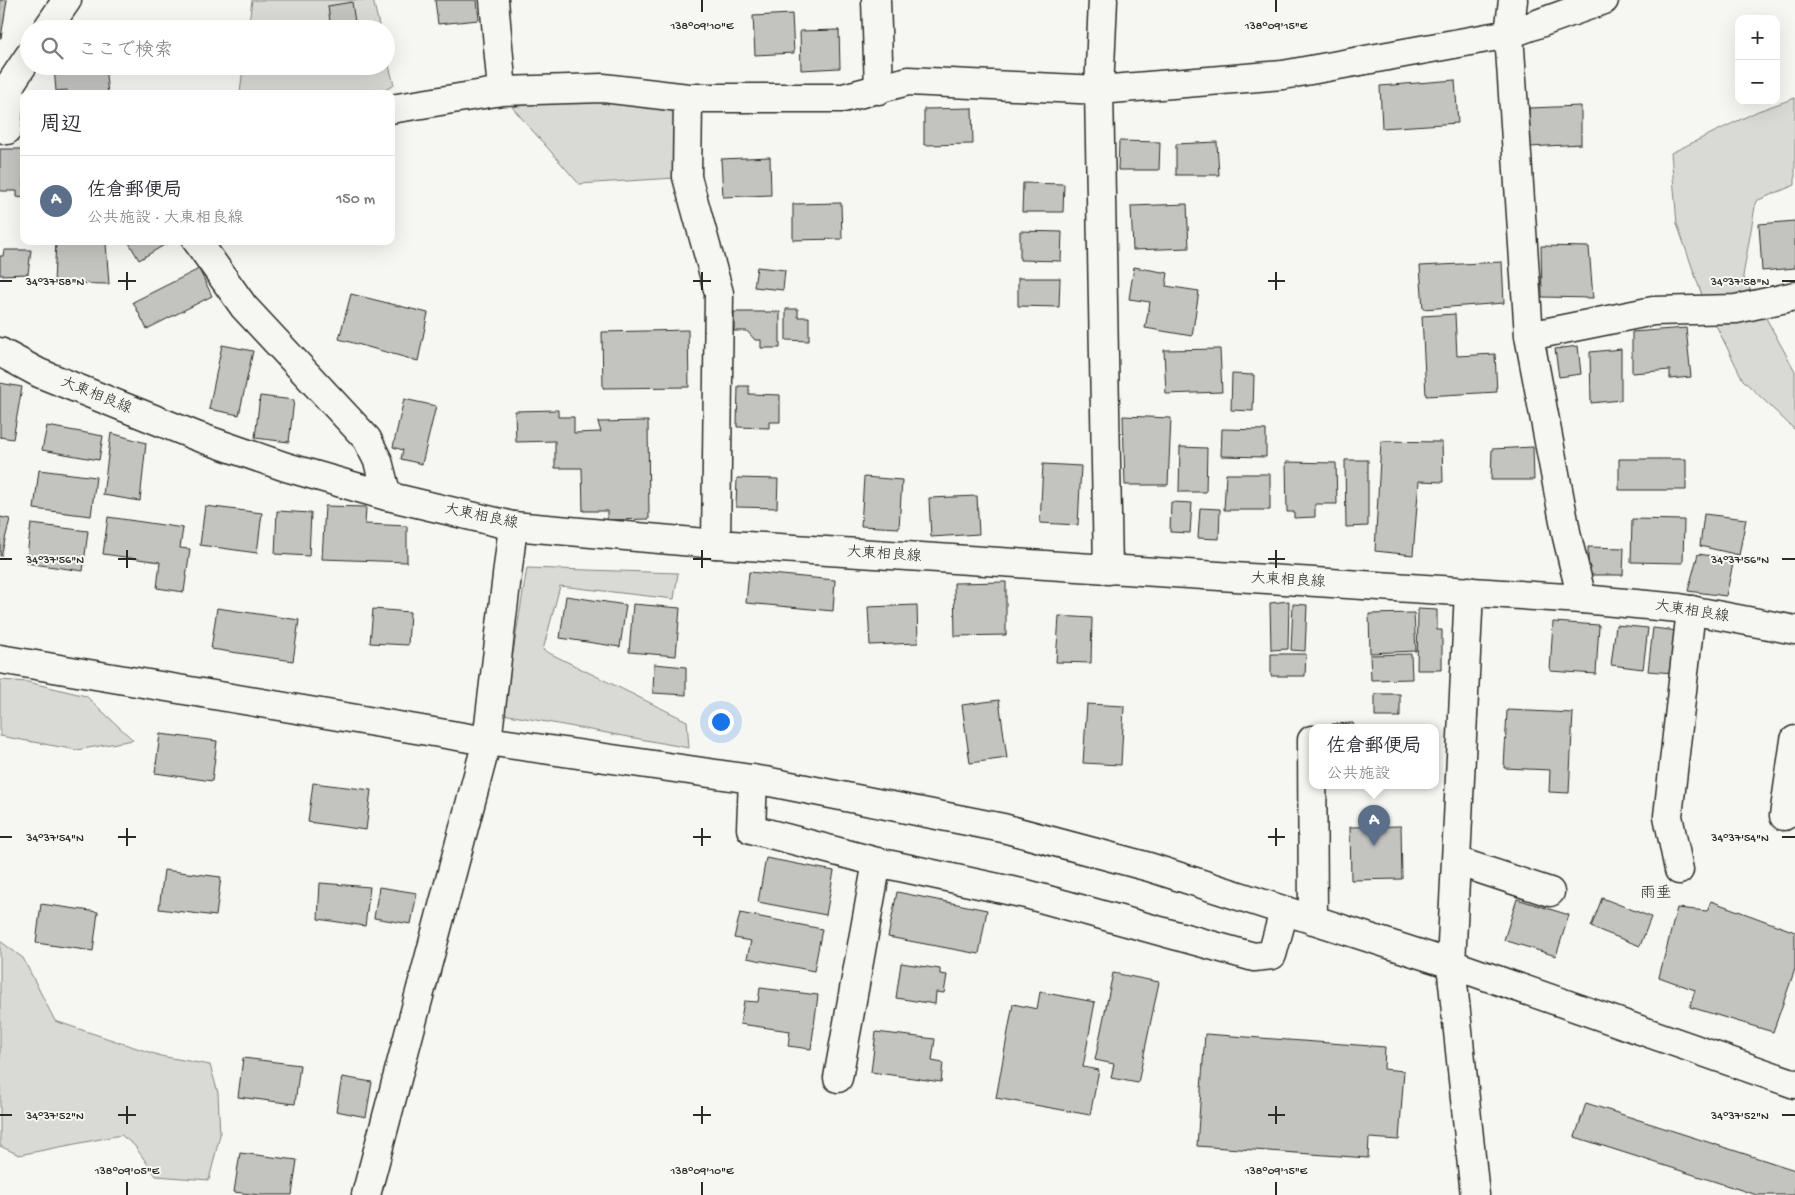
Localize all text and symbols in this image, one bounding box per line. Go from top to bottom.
map controls [1735,15,1780,105]
button: + [1735,15,1780,60]
search box [20,20,395,75]
text: 138°09'10"E [669,20,734,34]
text: 138°09'15"E [1244,20,1308,34]
icon: search [38,34,66,62]
text: ここで検索 [78,40,173,63]
button: − [1735,60,1780,105]
text: 周辺 [40,114,82,139]
text: 佐倉郵便局 [87,180,182,203]
text: A [51,191,61,210]
text: 150 m [336,191,375,210]
text: 公共施設 · 大東相良線 [87,210,244,229]
text: 34°37'58"N [25,276,84,290]
text: 34°37'58"N [1710,276,1769,290]
street label: 大東相良線 [58,373,135,418]
street label: 大東相良線 [442,499,520,534]
street label: 大東相良線 [846,542,922,567]
text: 34°37'56"N [25,554,84,568]
text: 34°37'56"N [1710,554,1769,568]
street label: 大東相良線 [1250,569,1326,592]
street label: 大東相良線 [1654,596,1731,627]
your location [708,709,734,735]
popup [1309,724,1439,789]
text: 佐倉郵便局 [1326,736,1422,759]
text: 公共施設 [1326,766,1391,785]
pin: A [1358,805,1390,846]
text: 34°37'54"N [25,832,84,846]
text: 34°37'54"N [1710,832,1769,846]
district label: 雨垂 [1640,884,1672,904]
text: 34°37'52"N [25,1110,84,1124]
text: 34°37'52"N [1710,1110,1769,1124]
text: 138°09'05"E [94,1165,160,1179]
text: 138°09'10"E [669,1165,734,1179]
text: 138°09'15"E [1244,1165,1308,1179]

